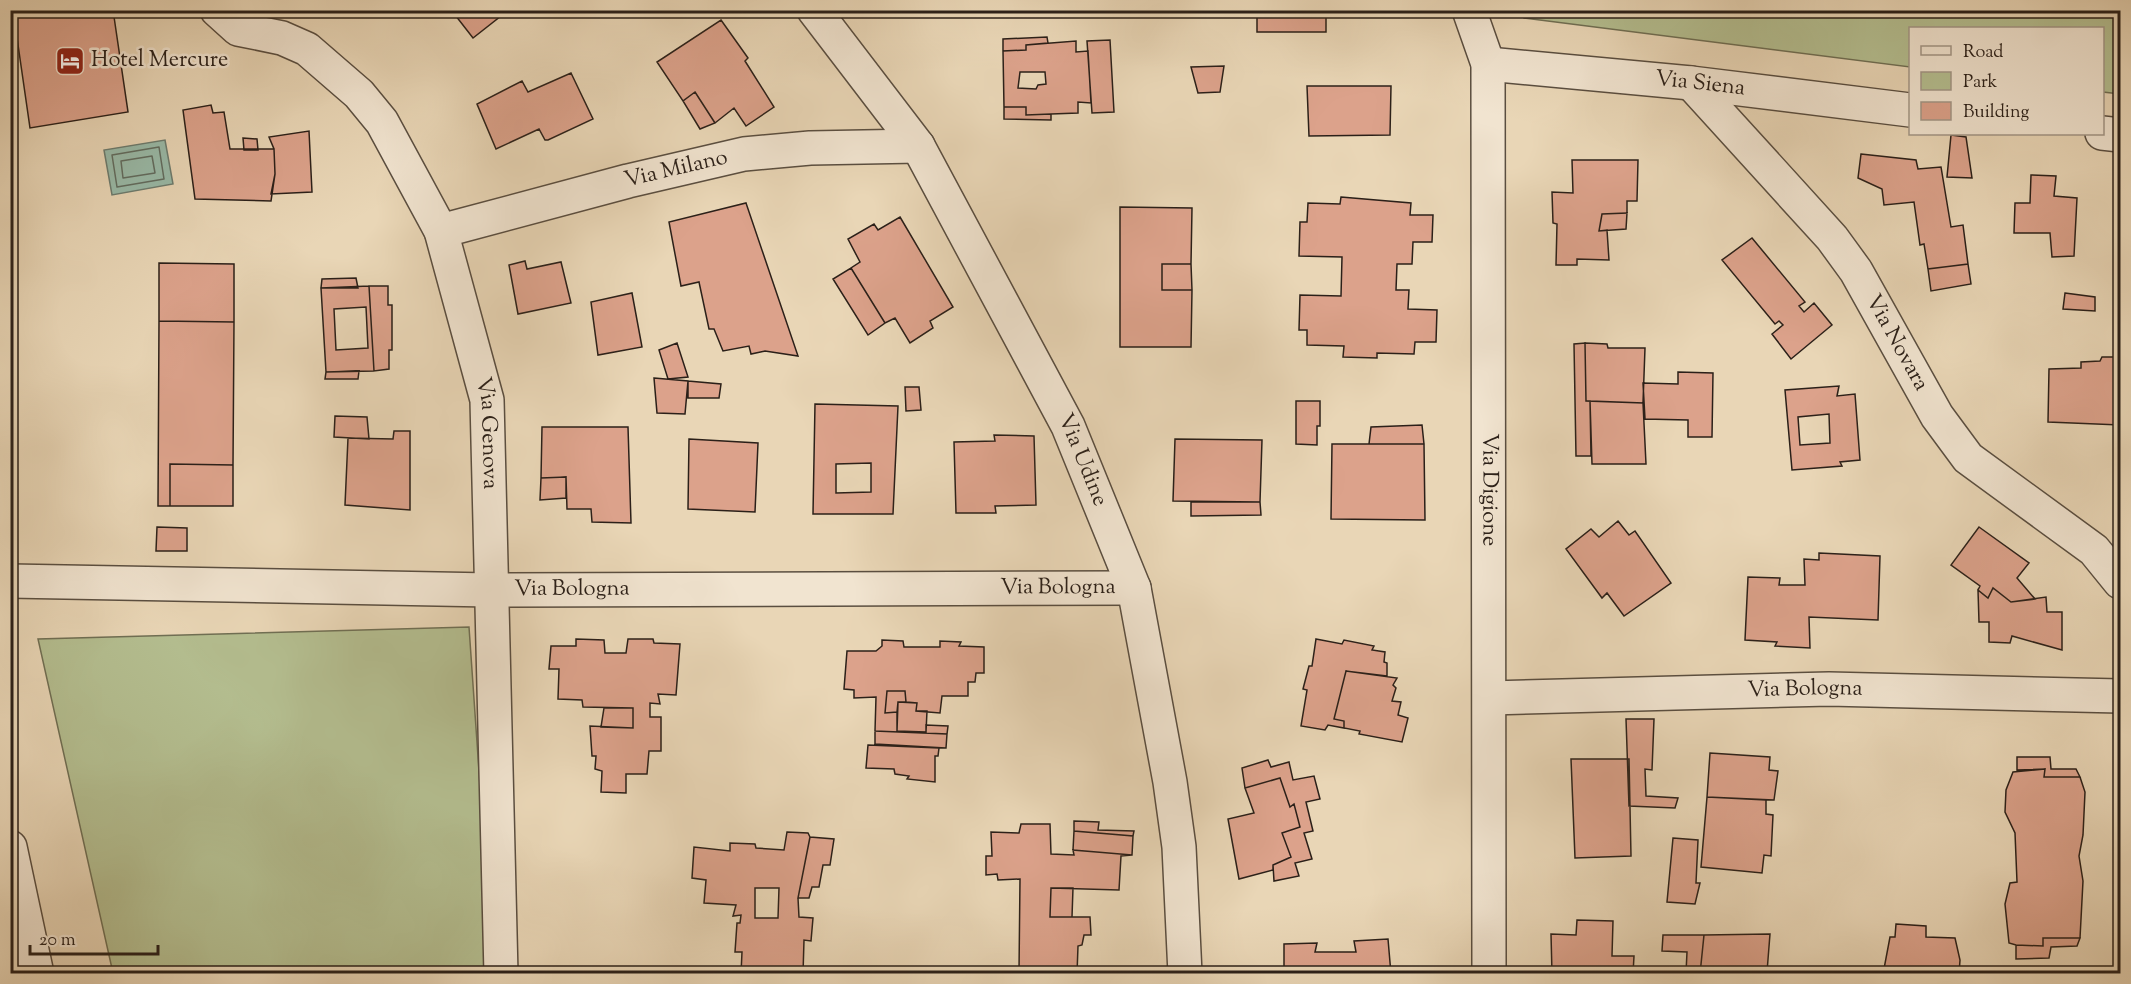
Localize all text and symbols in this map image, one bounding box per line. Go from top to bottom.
legend [1909,27,2104,135]
text: Road [1963,40,2003,66]
hotel icon: Hotel Mercure [54,45,86,77]
place label: Hotel Mercure [91,45,228,77]
street label: Via Siena [1654,64,1747,106]
text: Park [1963,70,1998,96]
text: Building [1963,100,2029,126]
street label: Via Milano [621,142,731,197]
street label: Via Novara [1856,289,1936,397]
street label: Via Genova [466,374,505,490]
street label: Via Udine [1049,408,1115,511]
street label: Via Digione [1472,433,1505,546]
street label: Via Bologna [1000,572,1116,604]
street label: Via Bologna [514,574,630,606]
street label: Via Bologna [1747,673,1863,707]
scale bar [30,918,158,956]
text: 20 m [39,928,76,954]

